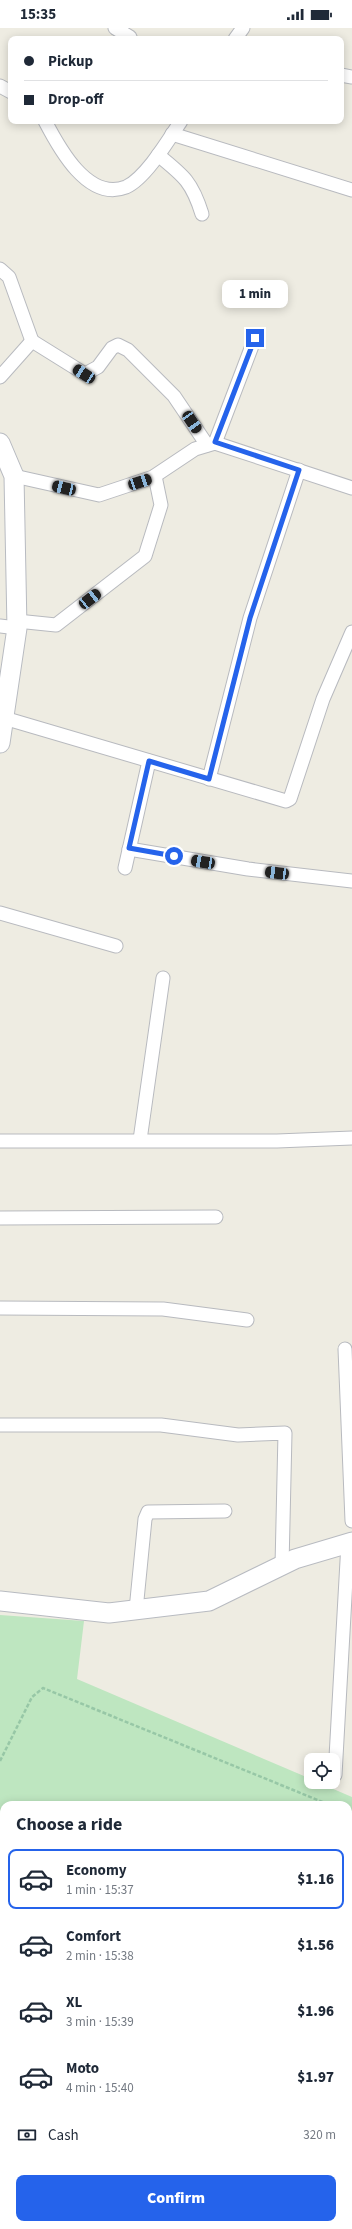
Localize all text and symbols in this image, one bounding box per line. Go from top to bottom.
text: 15:35 [20,4,56,25]
text: Pickup [48,51,93,72]
text: Drop-off [48,89,103,110]
callout: 1 min [222,280,288,308]
text: 1 min [239,285,271,303]
route end [246,329,264,347]
car [71,362,97,386]
car [180,409,204,435]
car [127,473,153,491]
car [51,479,77,497]
car [77,587,103,611]
route start [165,847,183,865]
car [190,854,216,870]
car [264,866,290,880]
map controls [304,1753,340,1789]
button: locate [304,1753,340,1789]
text: Choose a ride [16,1812,122,1837]
text: Economy [66,1860,127,1881]
icon: car [18,1861,54,1897]
text: $1.16 [297,1869,334,1890]
text: 1 min · 15:37 [66,1881,134,1899]
text: Comfort [66,1926,121,1947]
icon: car [18,1927,54,1963]
text: $1.56 [297,1935,334,1956]
text: 2 min · 15:38 [66,1947,134,1965]
text: XL [66,1992,82,2013]
icon: car [18,1993,54,2029]
text: $1.96 [297,2001,334,2022]
text: 3 min · 15:39 [66,2013,134,2031]
text: Moto [66,2058,99,2079]
icon: car [18,2059,54,2095]
text: $1.97 [297,2067,334,2088]
text: 4 min · 15:40 [66,2079,134,2097]
icon: cash [16,2124,38,2146]
text: Cash [48,2125,79,2146]
text: 320 m [303,2126,336,2144]
button: Confirm [16,2175,336,2221]

